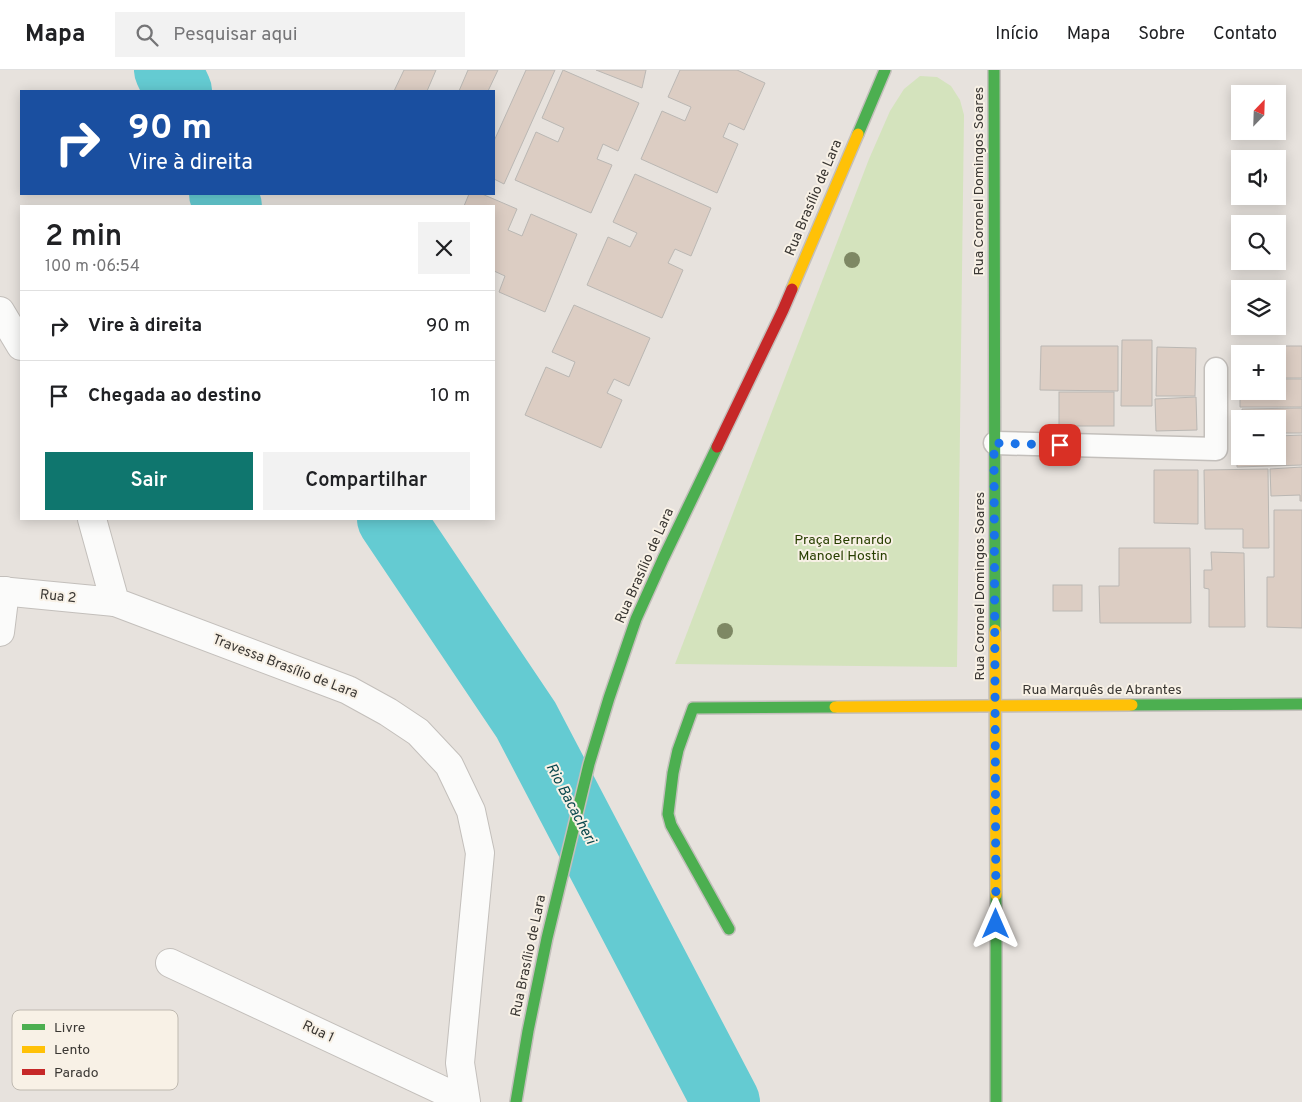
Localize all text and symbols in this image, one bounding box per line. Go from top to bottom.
search box [115,12,465,57]
text: Mapa [25,20,85,50]
icon: search [133,21,161,49]
text: Pesquisar aqui [173,23,298,47]
text: Início [995,23,1039,46]
text: Mapa [1067,23,1110,46]
text: Sobre [1138,23,1185,46]
text: Contato [1213,23,1277,46]
north arrow [1231,85,1286,140]
map controls [1231,85,1286,465]
street label: Rua Coronel Domingos Soares [971,87,988,275]
text: 90 m [128,107,212,151]
icon: right [45,110,110,175]
street label: Rua Brasílio de Lara [782,137,846,259]
text: Vire à direita [128,150,253,177]
button: sound [1231,150,1286,205]
button: search [1231,215,1286,270]
text: 2 min [45,219,122,256]
button: close [418,222,470,274]
text: 100 m · 06:54 [45,257,140,277]
button: layers [1231,280,1286,335]
icon: right [45,312,73,340]
text: Vire à direita [88,314,202,338]
text: 90 m [426,314,470,338]
button: + [1231,345,1286,400]
icon: arrive [45,382,73,410]
text: Chegada ao destino [88,384,262,408]
text: 10 m [430,384,470,408]
button: − [1231,410,1286,465]
pin [1039,424,1081,466]
icon: arrive [1046,431,1074,459]
button: Sair [45,452,253,510]
button: Compartilhar [263,452,470,510]
street label: Rua Coronel Domingos Soares [972,492,989,680]
street label: Rua Brasílio de Lara [612,506,678,626]
park label: Praça Bernardo Manoel Hostin [794,532,892,565]
street label: Rua 2 [39,587,77,607]
street label: Travessa Brasílio de Lara [210,631,360,703]
street label: Rua Marquês de Abrantes [1022,682,1182,699]
water label: Rio Bacacheri [541,760,600,849]
street label: Rua Brasílio de Lara [508,893,550,1019]
position arrow [969,897,1021,949]
legend [12,1010,178,1090]
street label: Rua 1 [299,1017,337,1047]
text: Livre [54,1020,85,1037]
text: Lento [54,1042,90,1059]
text: Parado [54,1065,99,1082]

